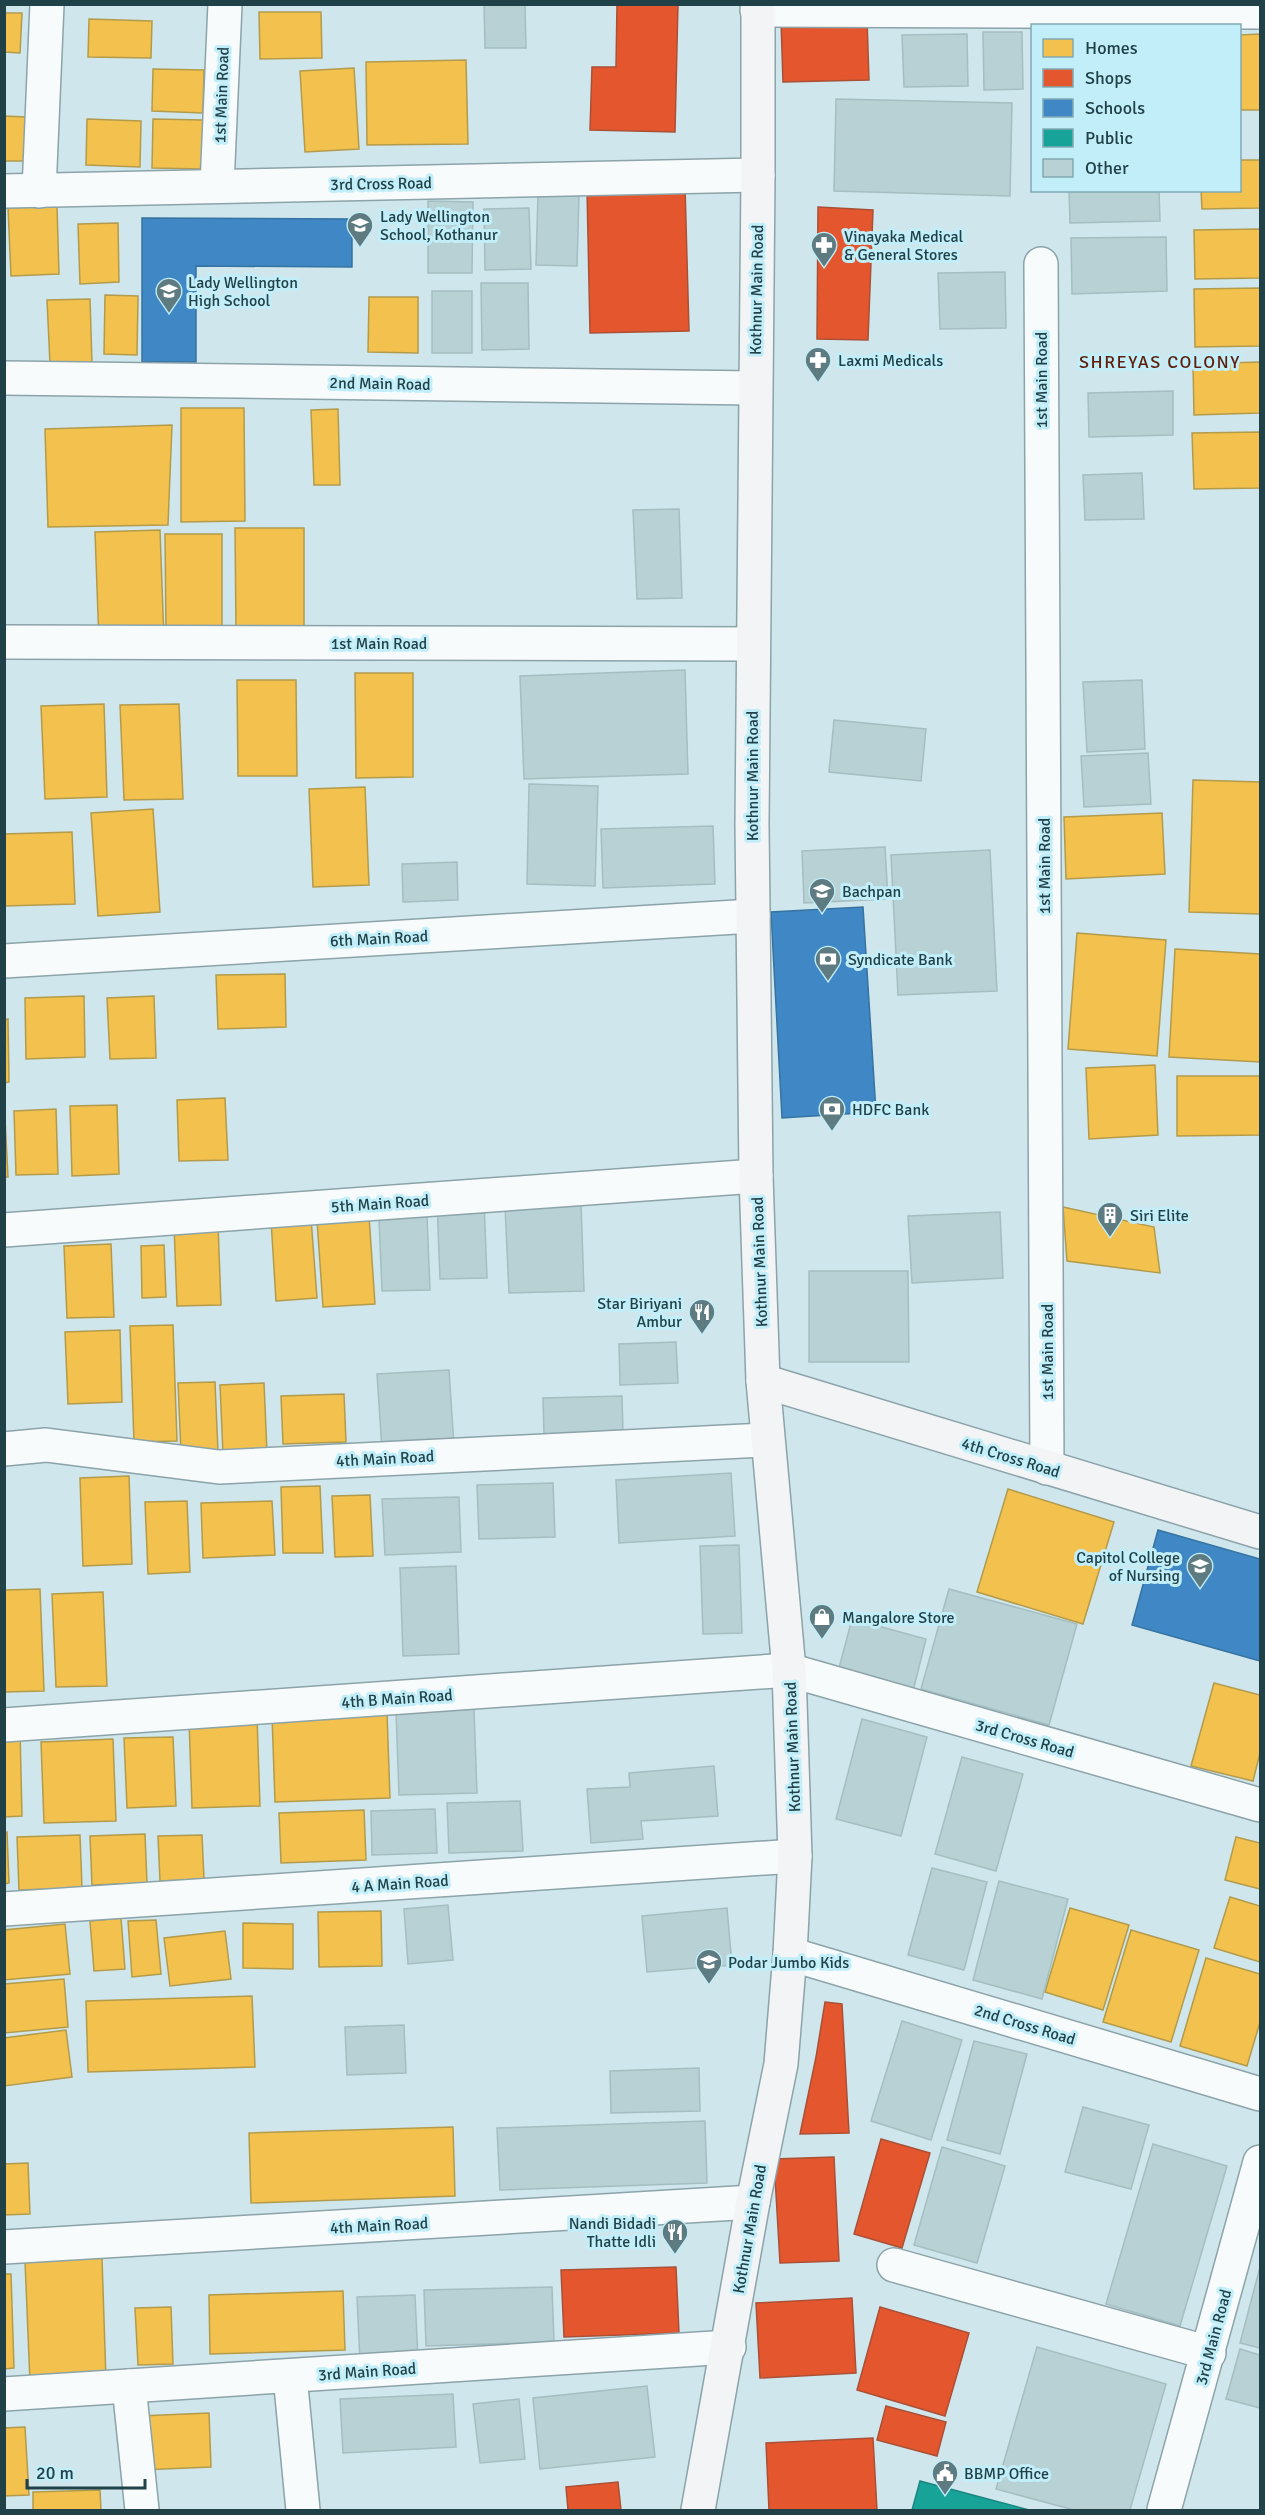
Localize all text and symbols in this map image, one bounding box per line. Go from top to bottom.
legend [1031,24,1241,192]
text: Homes [1085,37,1138,59]
street label: 1st Main Road [210,46,234,144]
text: Shops [1085,67,1132,89]
text: Schools [1085,97,1145,119]
text: Public [1085,127,1133,149]
text: Other [1085,157,1129,179]
street label: 3rd Cross Road [330,173,432,195]
place label: Lady Wellington School, Kothanur [380,207,498,245]
school or university icon: Lady Wellington School, Kothanur [345,210,375,248]
street label: Kothnur Main Road [746,225,768,355]
place label: Vinayaka Medical & General Stores [844,227,964,265]
pharmacy icon: Vinayaka Medical & General Stores [809,230,839,268]
place label: Lady Wellington High School [188,273,298,311]
school or university icon: Lady Wellington High School [154,276,184,314]
street label: 1st Main Road [1032,332,1052,428]
pharmacy icon: Laxmi Medicals [803,345,833,383]
place label: Laxmi Medicals [838,351,943,371]
district label: SHREYAS COLONY [1079,351,1241,373]
street label: 2nd Main Road [329,373,431,395]
street label: 1st Main Road [331,634,427,654]
street label: Kothnur Main Road [743,711,763,841]
street label: 1st Main Road [1035,818,1055,914]
school or university icon: Bachpan [807,876,837,914]
place label: Bachpan [842,882,901,902]
street label: 6th Main Road [329,926,429,952]
bank icon: Syndicate Bank [813,944,843,982]
place label: Syndicate Bank [848,950,953,970]
bank icon: HDFC Bank [817,1094,847,1132]
place label: HDFC Bank [852,1100,929,1120]
street label: 5th Main Road [330,1191,430,1217]
street label: Kothnur Main Road [748,1196,772,1328]
building icon: Siri Elite [1095,1200,1125,1238]
place label: Siri Elite [1130,1206,1189,1226]
place label: Star Biriyani Ambur [597,1294,682,1332]
restaurant icon: Star Biriyani Ambur [687,1297,717,1335]
street label: 1st Main Road [1038,1304,1058,1400]
street label: 4th Cross Road [959,1434,1062,1482]
street label: 4th Main Road [335,1446,435,1472]
place label: Capitol College of Nursing [1076,1548,1180,1586]
school or university icon: Capitol College of Nursing [1185,1551,1215,1589]
shop icon: Mangalore Store [807,1602,837,1640]
place label: Mangalore Store [842,1608,955,1628]
street label: Kothnur Main Road [781,1681,805,1813]
street label: 4th B Main Road [341,1685,453,1713]
street label: 3rd Cross Road [973,1715,1076,1763]
street label: 4 A Main Road [351,1871,449,1897]
school or university icon: Podar Jumbo Kids [694,1947,724,1985]
place label: Podar Jumbo Kids [728,1953,849,1973]
street label: 2nd Cross Road [972,2000,1078,2050]
street label: Kothnur Main Road [729,2163,771,2295]
street label: 4th Main Road [329,2213,429,2239]
place label: Nandi Bidadi Thatte Idli [569,2214,656,2252]
restaurant icon: Nandi Bidadi Thatte Idli [660,2217,690,2255]
street label: 3rd Main Road [1192,2287,1236,2387]
street label: 3rd Main Road [317,2359,417,2385]
scale bar [27,2452,146,2490]
public building icon: BBMP Office [930,2458,960,2496]
text: 20 m [36,2462,74,2484]
place label: BBMP Office [964,2464,1049,2484]

